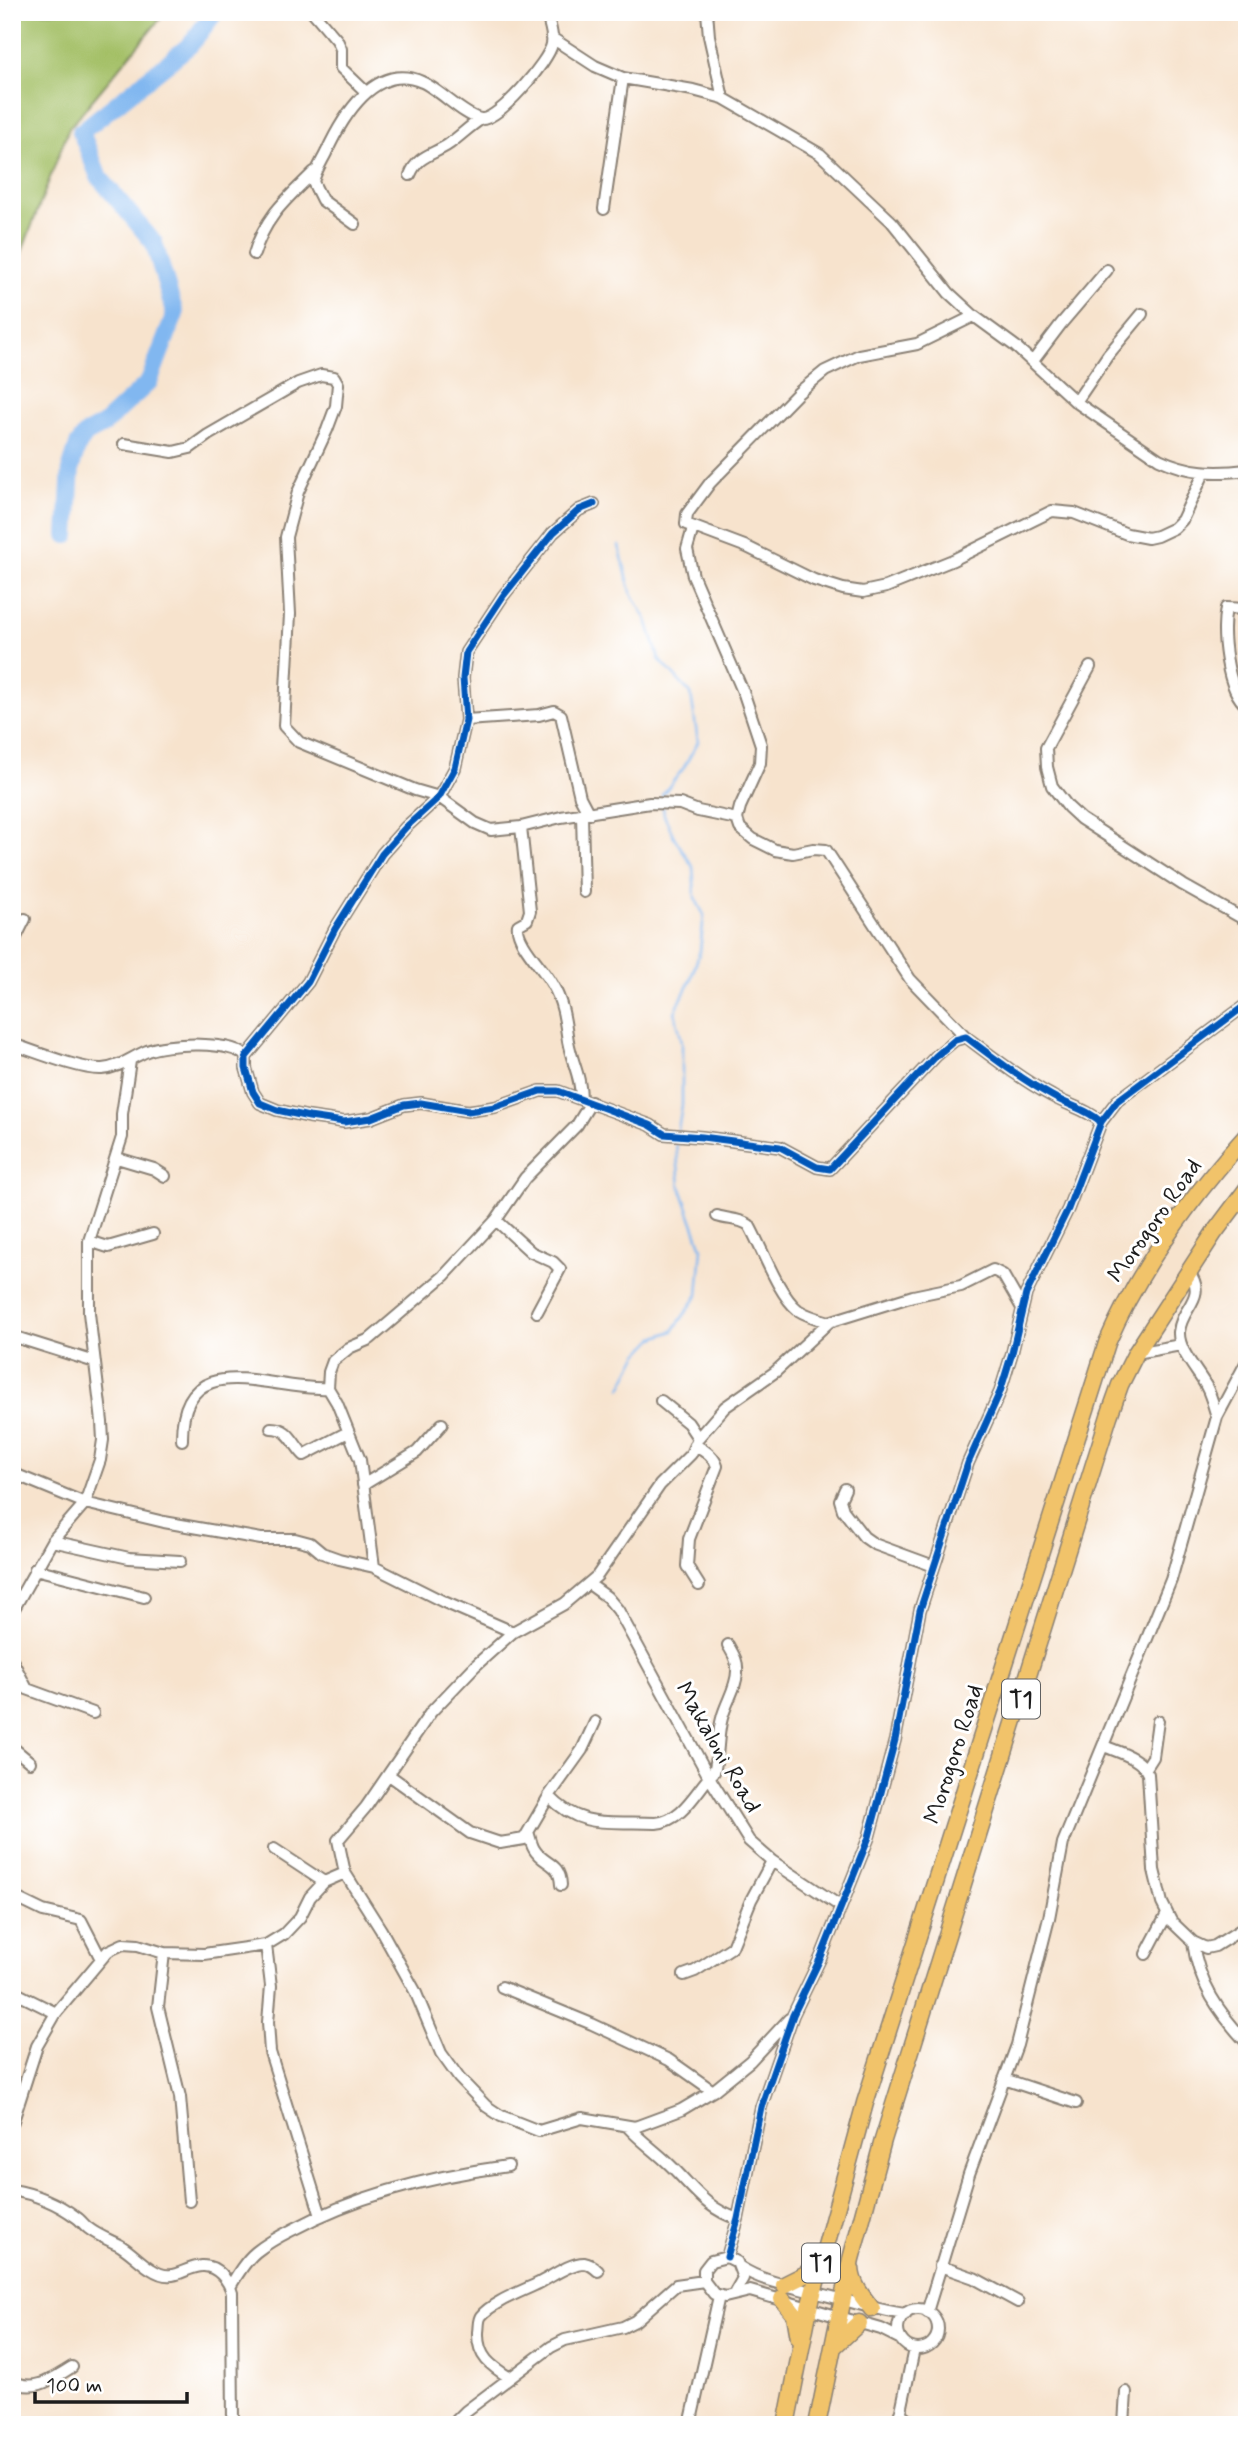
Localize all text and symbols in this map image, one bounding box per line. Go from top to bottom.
street label: Morogoro Road [1101,1153,1209,1289]
street label: Makaloni Road [668,1676,768,1819]
road number: T1 [1002,1680,1040,1718]
street label: Morogoro Road [917,1681,992,1828]
road number: T1 [802,2244,840,2282]
scale bar [35,2360,187,2404]
text: 100 m [46,2372,102,2400]

